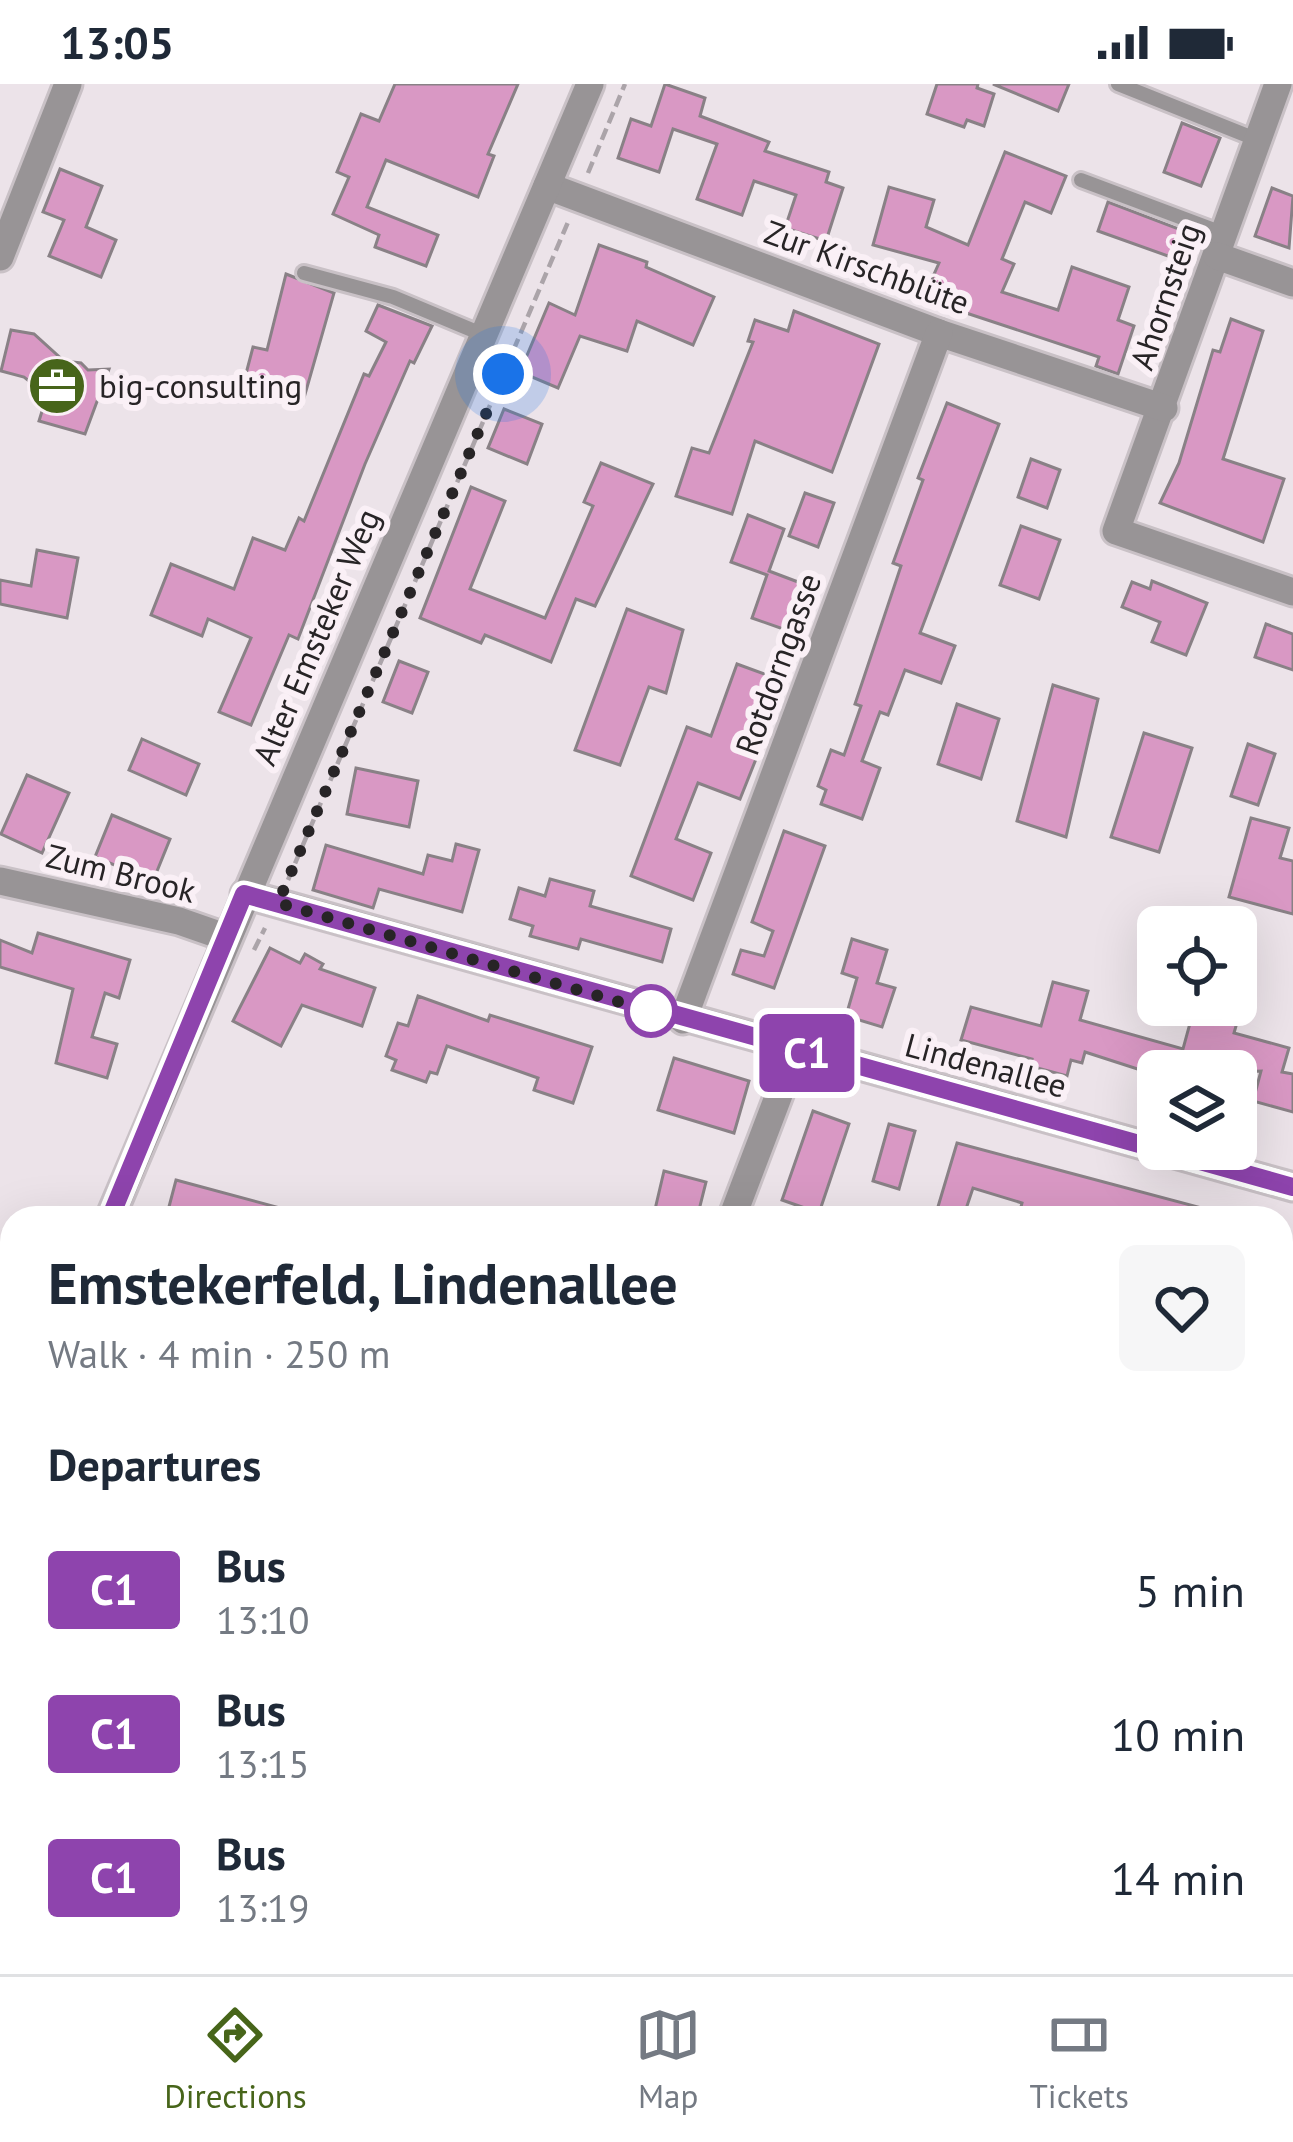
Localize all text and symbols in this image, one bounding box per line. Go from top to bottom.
text: 13:05 [60,13,174,71]
street label: Zur Kirschblüte [759,210,976,323]
street label: Ahornsteig [1119,217,1210,375]
your location [473,344,533,404]
office icon: big-consulting [26,355,88,417]
place label: big-consulting [99,364,302,407]
street label: Alter Emsteker Weg [242,502,389,771]
street label: Rotdorngasse [725,567,830,761]
street label: Zum Brook [42,833,200,912]
map controls [1137,906,1257,1170]
button: locate [1137,906,1257,1026]
unlabelled marker [626,986,676,1036]
line badge: C1 [753,1014,861,1092]
street label: Lindenallee [901,1022,1072,1107]
text: C1 [783,1025,831,1080]
button: layers [1137,1050,1257,1170]
button: heart [1119,1245,1245,1371]
text: Emstekerfeld, Lindenallee [48,1246,678,1320]
text: Walk · 4 min · 250 m [48,1328,390,1379]
text: Departures [48,1435,261,1493]
text: Bus [216,1536,286,1594]
text: 5 min [1135,1561,1245,1619]
text: C1 [90,1562,138,1617]
text: 13:10 [216,1594,310,1645]
text: Bus [216,1680,286,1738]
text: 10 min [1111,1705,1245,1763]
text: C1 [90,1706,138,1761]
text: 13:15 [216,1738,310,1789]
text: Bus [216,1824,286,1882]
text: 14 min [1111,1849,1245,1907]
text: C1 [90,1850,138,1905]
text: 13:19 [216,1882,310,1933]
tab: Directions [164,2002,307,2117]
tab: Map [635,2002,701,2117]
tab: Tickets [1029,2002,1129,2117]

